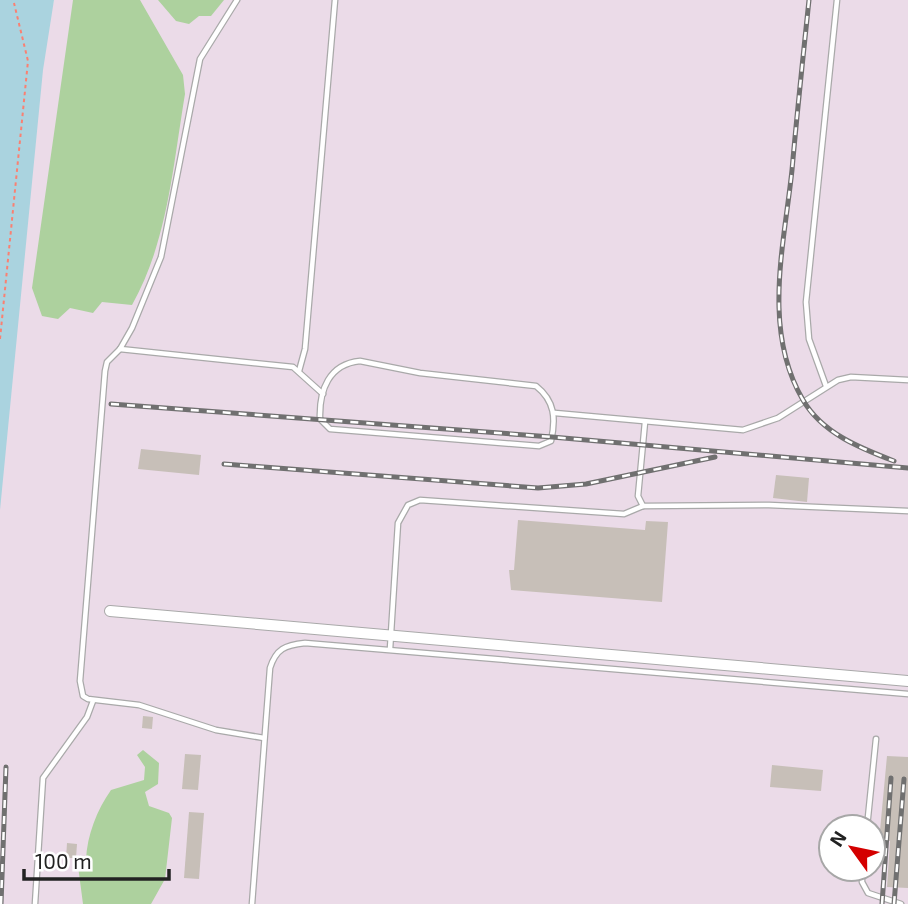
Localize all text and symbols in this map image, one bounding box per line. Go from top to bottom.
north arrow [817,813,887,883]
text: N [824,826,851,850]
scale bar [24,838,170,882]
text: 100 m [35,848,92,873]

